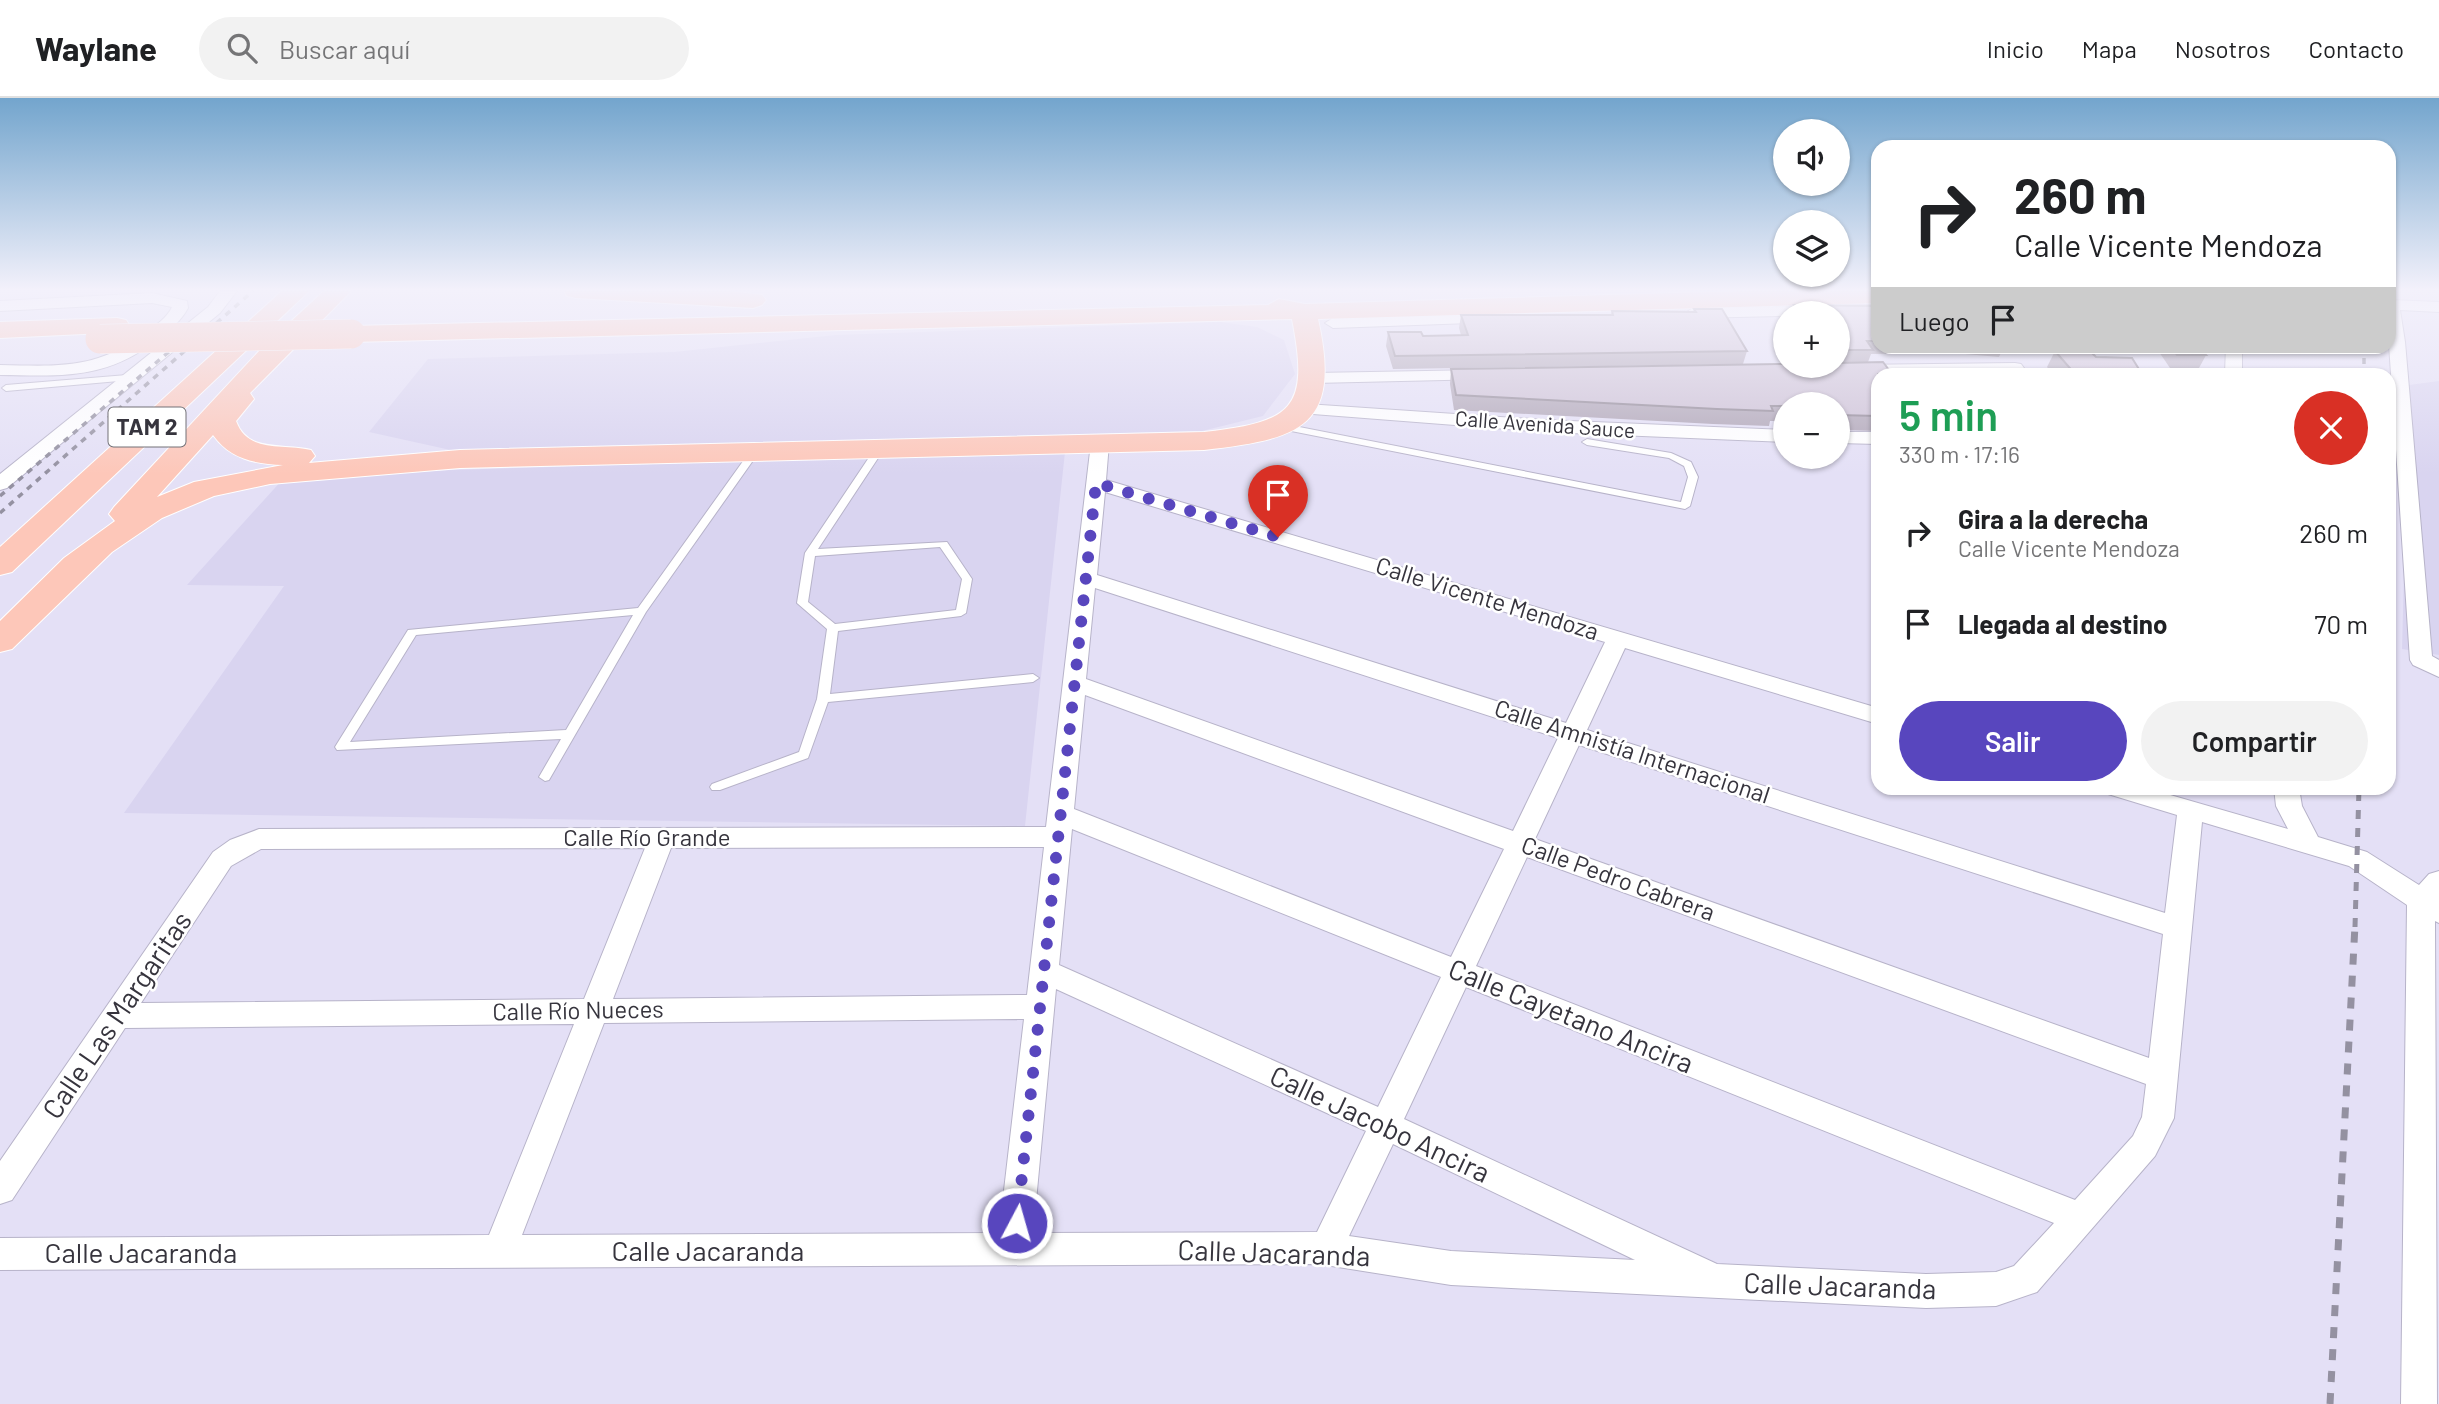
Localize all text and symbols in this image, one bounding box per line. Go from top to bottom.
search box [199,17,689,80]
text: Waylane [35,28,157,68]
icon: search [223,29,261,67]
text: Buscar aquí [279,33,410,64]
text: Inicio [1987,34,2044,63]
text: Mapa [2082,34,2137,63]
text: Nosotros [2175,34,2271,63]
text: Contacto [2309,34,2404,63]
map controls [1773,119,1850,469]
button: sound [1773,119,1850,196]
text: 260 m [2014,165,2146,224]
icon: right [1899,168,1990,259]
button: layers [1773,210,1850,287]
text: Calle Vicente Mendoza [2014,225,2323,263]
button: + [1773,301,1850,378]
icon: arrive [1984,301,2022,339]
text: Luego [1899,305,1970,336]
text: 5 min [1899,389,1998,439]
button: close [2294,391,2368,465]
button: − [1773,392,1850,469]
street label: Calle Avenida Sauce [1454,405,1636,442]
road number: TAM 2 [108,408,186,446]
text: 330 m · 17:16 [1899,440,2020,468]
pin [1248,465,1308,537]
icon: arrive [1259,476,1297,514]
text: Gira a la derecha [1958,503,2148,534]
icon: right [1899,514,1937,552]
text: 260 m [2299,517,2368,548]
text: Calle Vicente Mendoza [1958,534,2180,562]
street label: Calle Vicente Mendoza [1372,550,1602,645]
icon: arrive [1899,605,1937,643]
text: Llegada al destino [1958,608,2167,639]
text: 70 m [2314,608,2368,639]
street label: Calle Amnistía Internacional [1491,692,1774,809]
button: Salir [1899,701,2127,781]
button: Compartir [2141,701,2368,781]
street label: Calle Río Grande [563,822,731,851]
street label: Calle Pedro Cabrera [1518,829,1719,926]
street label: Calle Las Margaritas [34,904,198,1125]
street label: Calle Cayetano Ancira [1444,950,1699,1080]
street label: Calle Río Nueces [492,994,664,1025]
street label: Calle Jacobo Ancira [1265,1057,1496,1189]
position arrow [980,1186,1054,1260]
street label: Calle Jacaranda [1177,1232,1371,1272]
street label: Calle Jacaranda [612,1233,804,1267]
street label: Calle Jacaranda [45,1235,237,1269]
street label: Calle Jacaranda [1743,1265,1937,1305]

